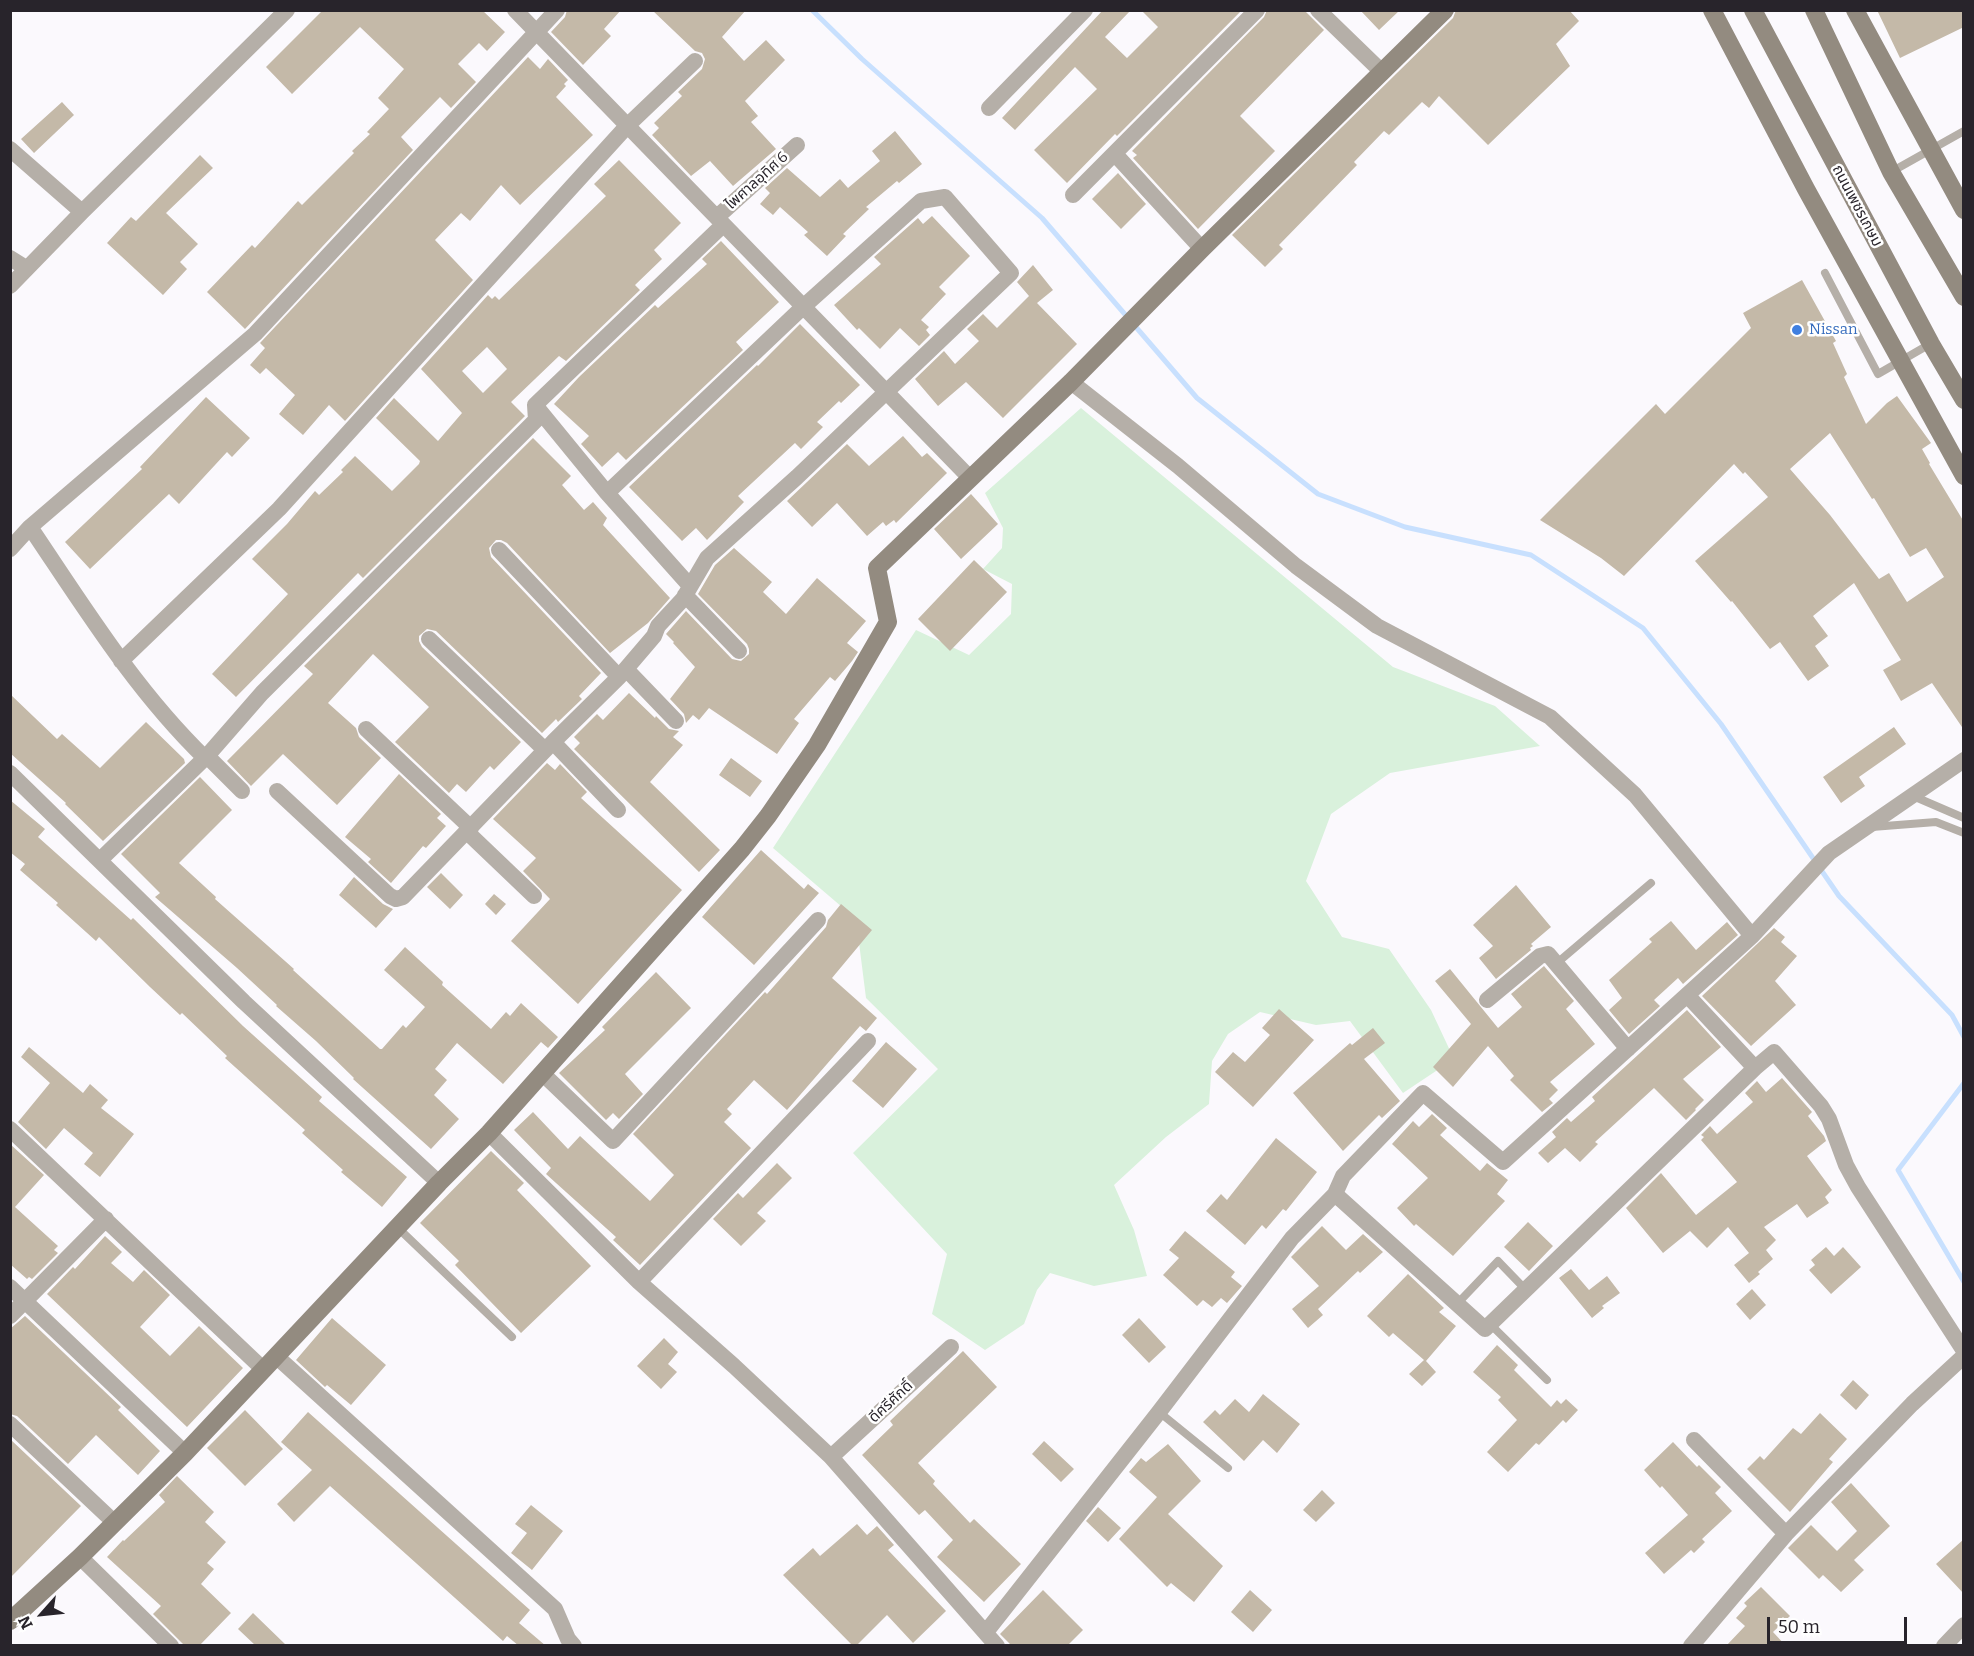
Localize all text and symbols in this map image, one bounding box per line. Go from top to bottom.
street label: ไพศาลอุทิศ 6 [722,148,792,214]
street label: ถนนเพชรเกษม [1828,162,1886,250]
place label: Nissan [1809,321,1857,339]
marker: Nissan [1790,323,1804,337]
street label: ดีศรีศักดิ์ [865,1377,917,1427]
north arrow [12,1584,72,1644]
scale bar [1770,1605,1910,1643]
text: N [14,1613,37,1632]
text: 50 m [1778,1616,1820,1638]

